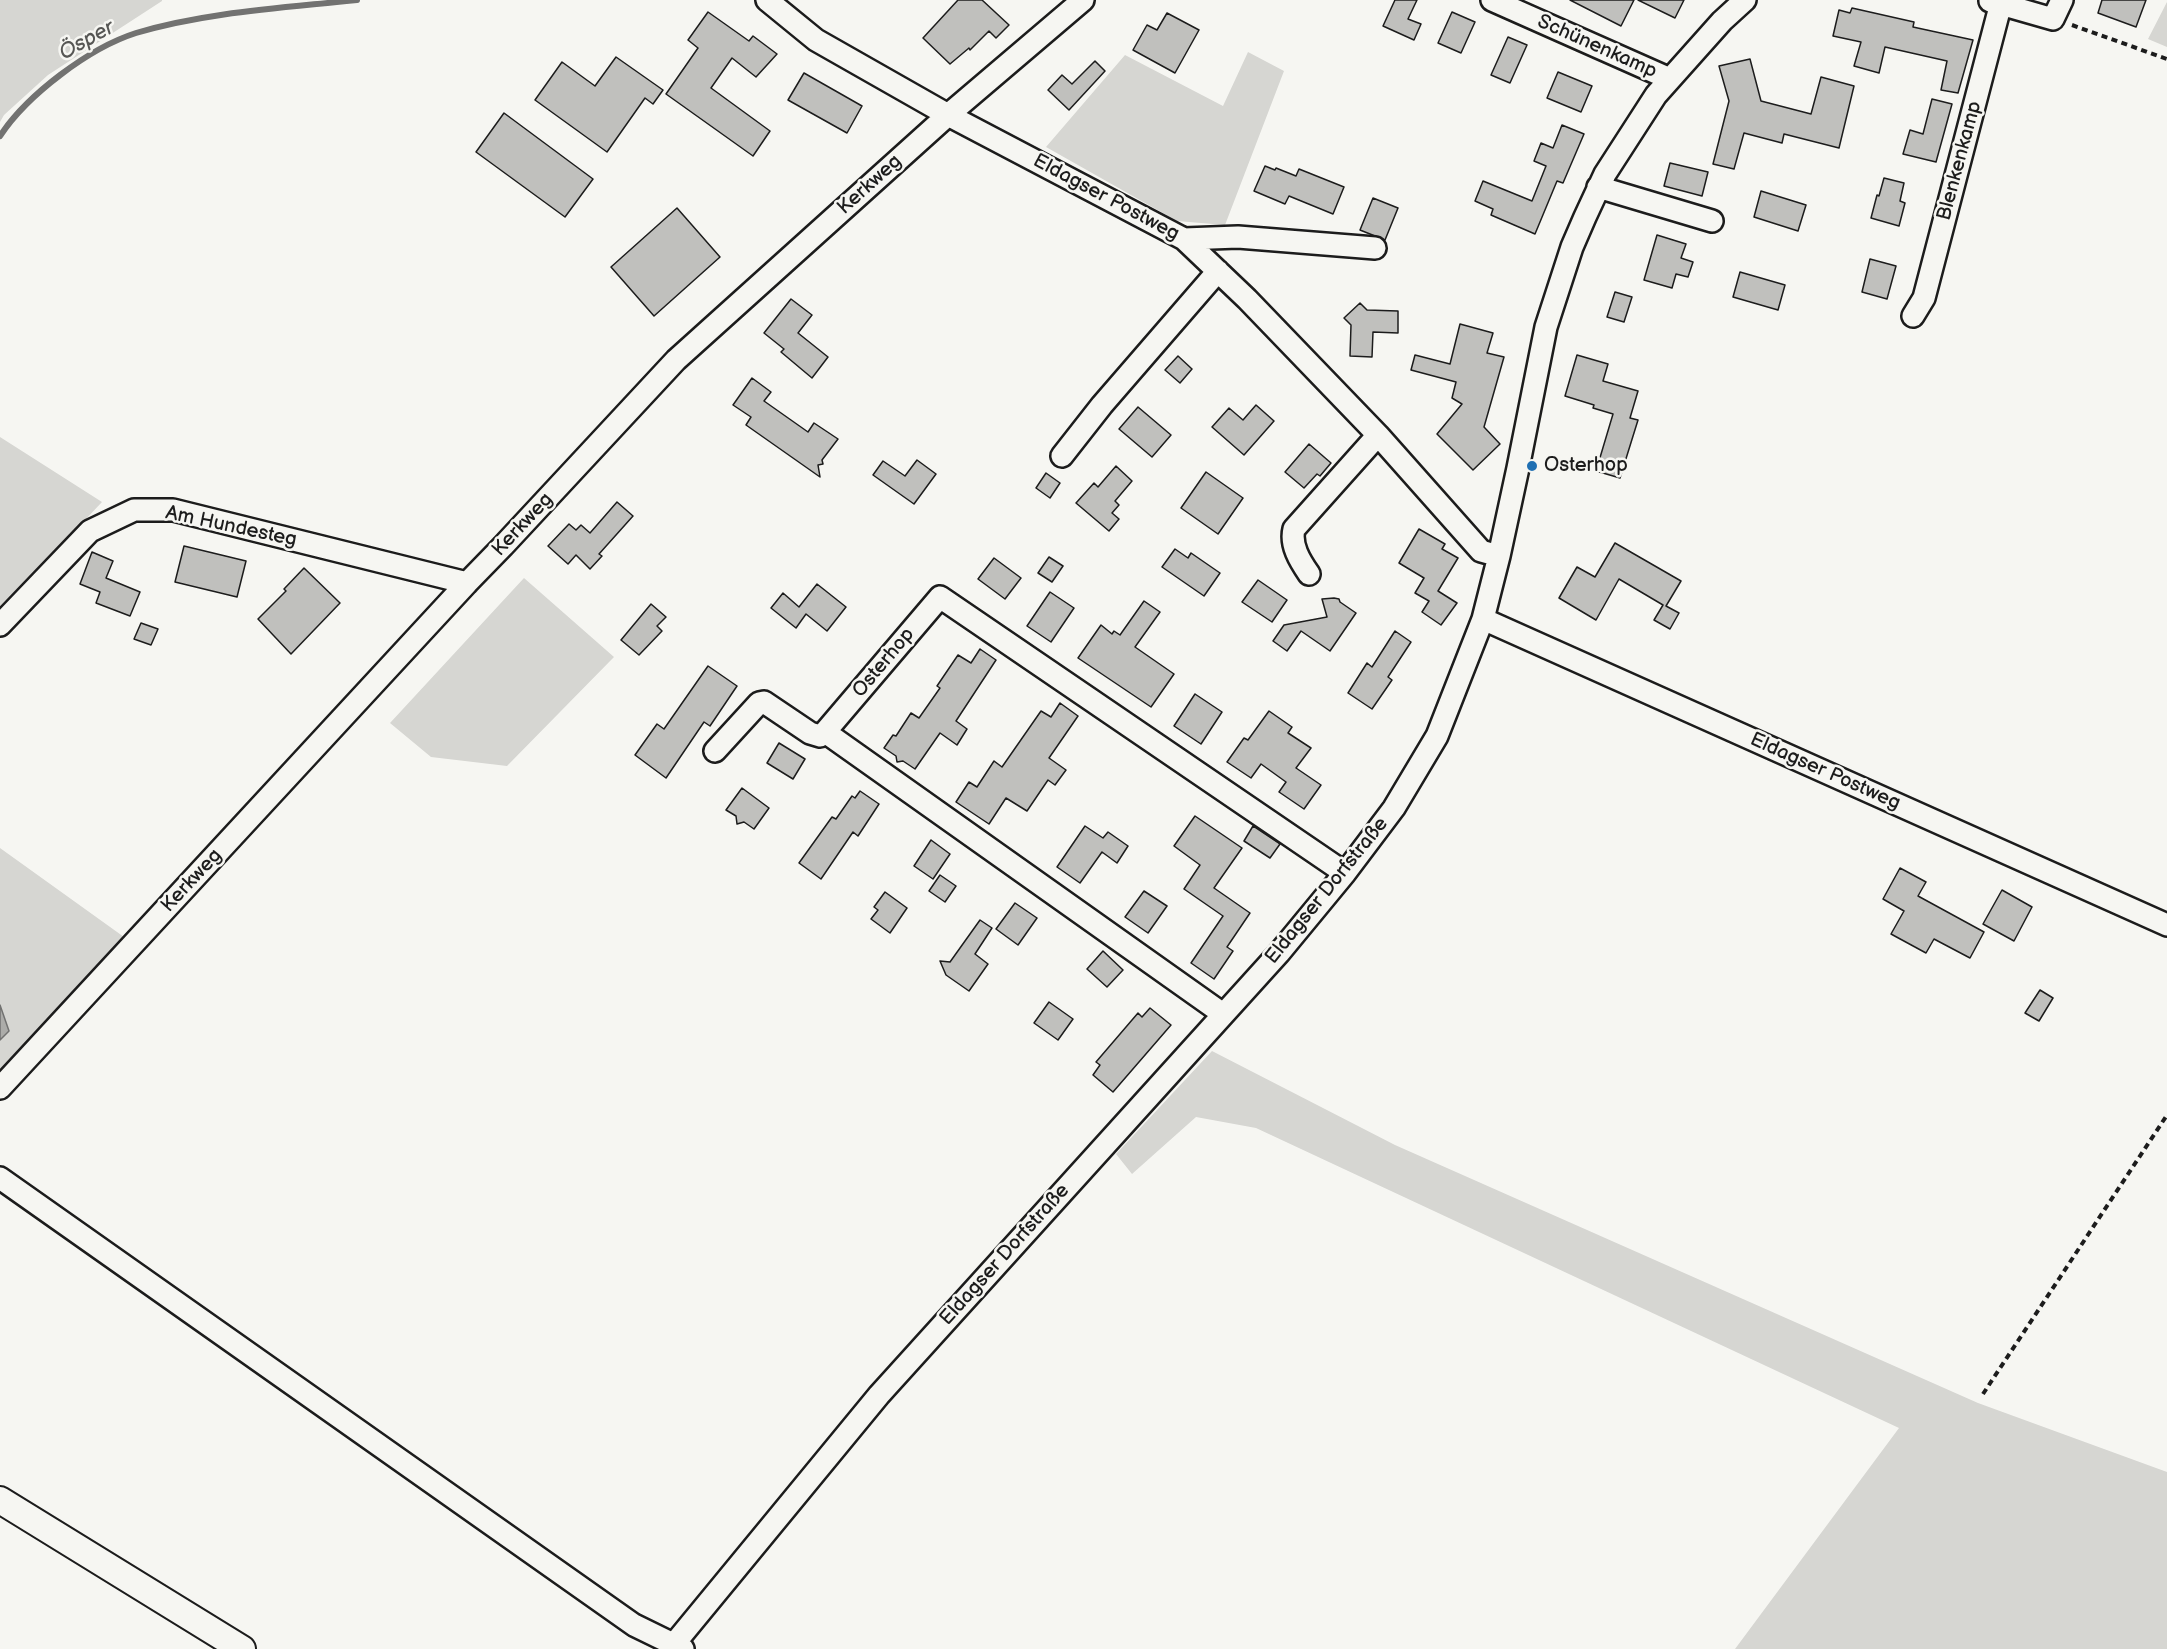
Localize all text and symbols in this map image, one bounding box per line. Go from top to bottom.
street label: Schünenkamp [1534,10,1660,84]
water label: Ösper [55,16,119,66]
street label: Blenkenkamp [1933,99,1987,223]
street label: Eldagser Postweg [1029,149,1183,247]
street label: Kerkweg [833,150,907,220]
place label: Osterhop [1544,454,1628,478]
marker: Osterhop [1525,459,1539,473]
street label: Kerkweg [488,488,558,562]
street label: Am Hundesteg [163,501,299,553]
street label: Osterhop [848,623,920,703]
street label: Eldagser Postweg [1746,728,1904,816]
street label: Eldagser Dorfstraße [1260,813,1394,969]
street label: Kerkweg [157,844,227,918]
street label: Eldagser Dorfstraße [935,1179,1075,1331]

